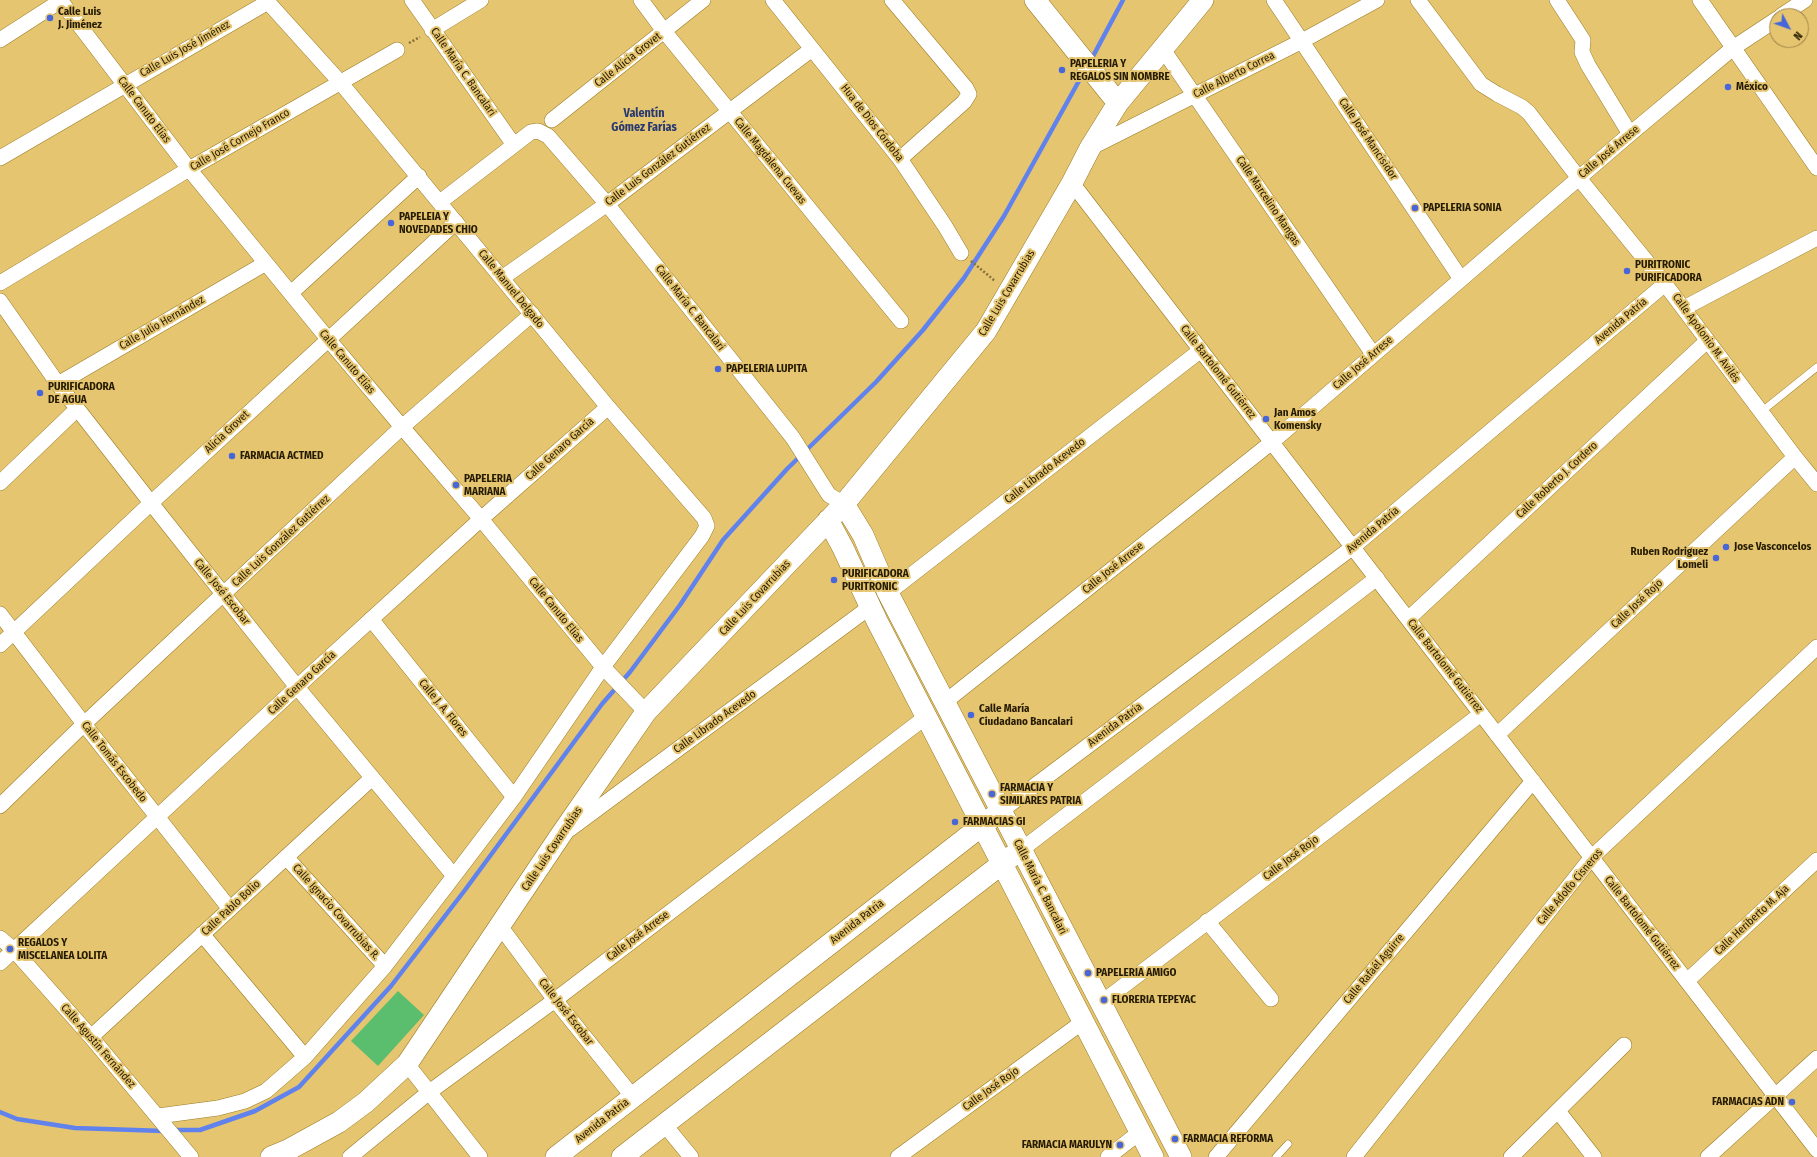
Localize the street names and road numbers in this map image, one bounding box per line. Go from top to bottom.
street label: Calle Luis José Jiménez [138,18,232,80]
street label: Calle María C. Bancalari [428,25,498,119]
street label: Calle Alicia Grovet [592,30,664,90]
street label: Calle Alberto Correa [1191,49,1277,101]
street label: Calle Canuto Elías [115,74,173,146]
street label: Hua de Dios Córdoba [838,82,906,164]
street label: Calle José Mancisidor [1336,96,1400,182]
street label: Calle José Cornejo Franco [188,106,292,174]
street label: Calle Magdalena Cuevas [731,115,809,207]
street label: Calle Luis González Gutiérrez [603,121,713,209]
street label: Calle José Arrese [1576,123,1642,181]
street label: Calle Marcelino Mangas [1233,154,1303,248]
street label: Calle Manuel Delgado [475,247,547,331]
street label: Calle Luis Covarrubias [976,247,1038,339]
street label: Calle María C. Bancalari [653,263,727,353]
street label: Calle Apolonio M. Avilés [1669,291,1743,385]
street label: Calle Julio Hernández [117,293,207,353]
street label: Avenida Patria [1592,295,1650,347]
street label: Calle Bartolomé Gutiérrez [1177,323,1259,421]
street label: Calle Canuto Elías [316,327,378,397]
street label: Calle José Arrese [1330,333,1396,393]
street label: Alicia Grovet [202,408,252,456]
street label: Calle Genaro García [523,415,597,483]
street label: Calle Librado Acevedo [1002,435,1088,507]
street label: Calle Roberto J. Cordero [1514,439,1600,521]
street label: Calle Luis González Gutiérrez [230,492,332,590]
street label: Avenida Patria [1344,504,1402,556]
street label: Calle José Arrese [1080,539,1146,597]
street label: Calle José Escobar [191,556,253,628]
street label: Calle Luis Covarrubias [717,558,793,638]
street label: Calle Canuto Elías [526,575,586,645]
street label: Calle José Rojo [1608,577,1666,631]
street label: Calle Bartolomé Gutiérrez [1404,617,1486,715]
street label: Calle Genaro García [266,648,338,718]
street label: Calle J. A. Flores [416,677,470,739]
street label: Calle Librado Acevedo [671,688,759,756]
street label: Avenida Patria [1085,700,1145,750]
street label: Calle Tomás Escobedo [78,719,150,805]
street label: Calle Luis Covarrubias [519,805,585,893]
street label: Calle José Rojo [1261,833,1321,883]
street label: Calle María C. Bancalari [1010,837,1070,937]
street label: Calle Adolfo Cisneros [1534,846,1606,928]
street label: Calle Ignacio Covarrubias R. [290,862,382,962]
street label: Calle Bartolomé Gutiérrez [1601,874,1683,972]
street label: Calle Pablo Bolio [199,877,263,939]
street label: Calle Heriberto M. Aja [1712,882,1792,958]
street label: Avenida Patria [827,897,887,947]
street label: Calle José Arrese [604,908,672,964]
street label: Calle Rafaél Aguirre [1341,931,1407,1007]
street label: Calle José Escobar [536,976,596,1048]
street label: Calle Agustín Fernández [58,1001,138,1091]
street label: Calle José Rojo [960,1064,1022,1114]
street label: Avenida Patria [572,1096,632,1146]

